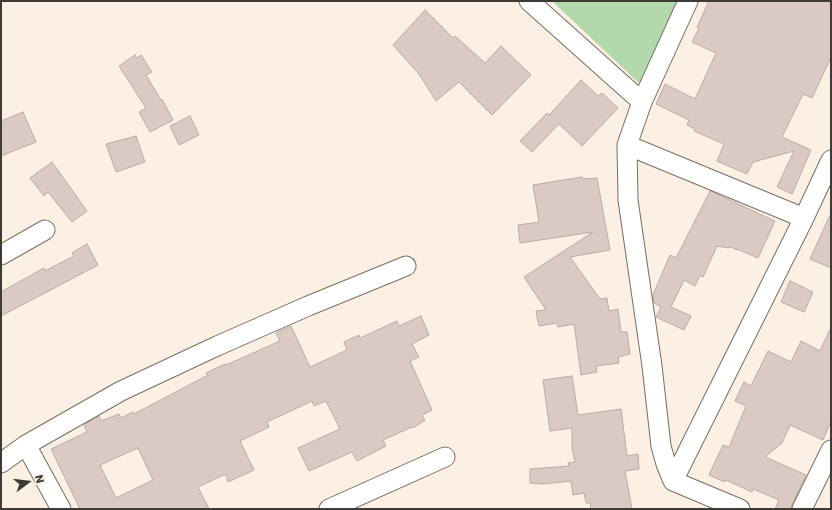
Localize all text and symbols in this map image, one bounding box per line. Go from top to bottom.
north arrow [8,462,48,502]
text: N [31,473,48,485]

